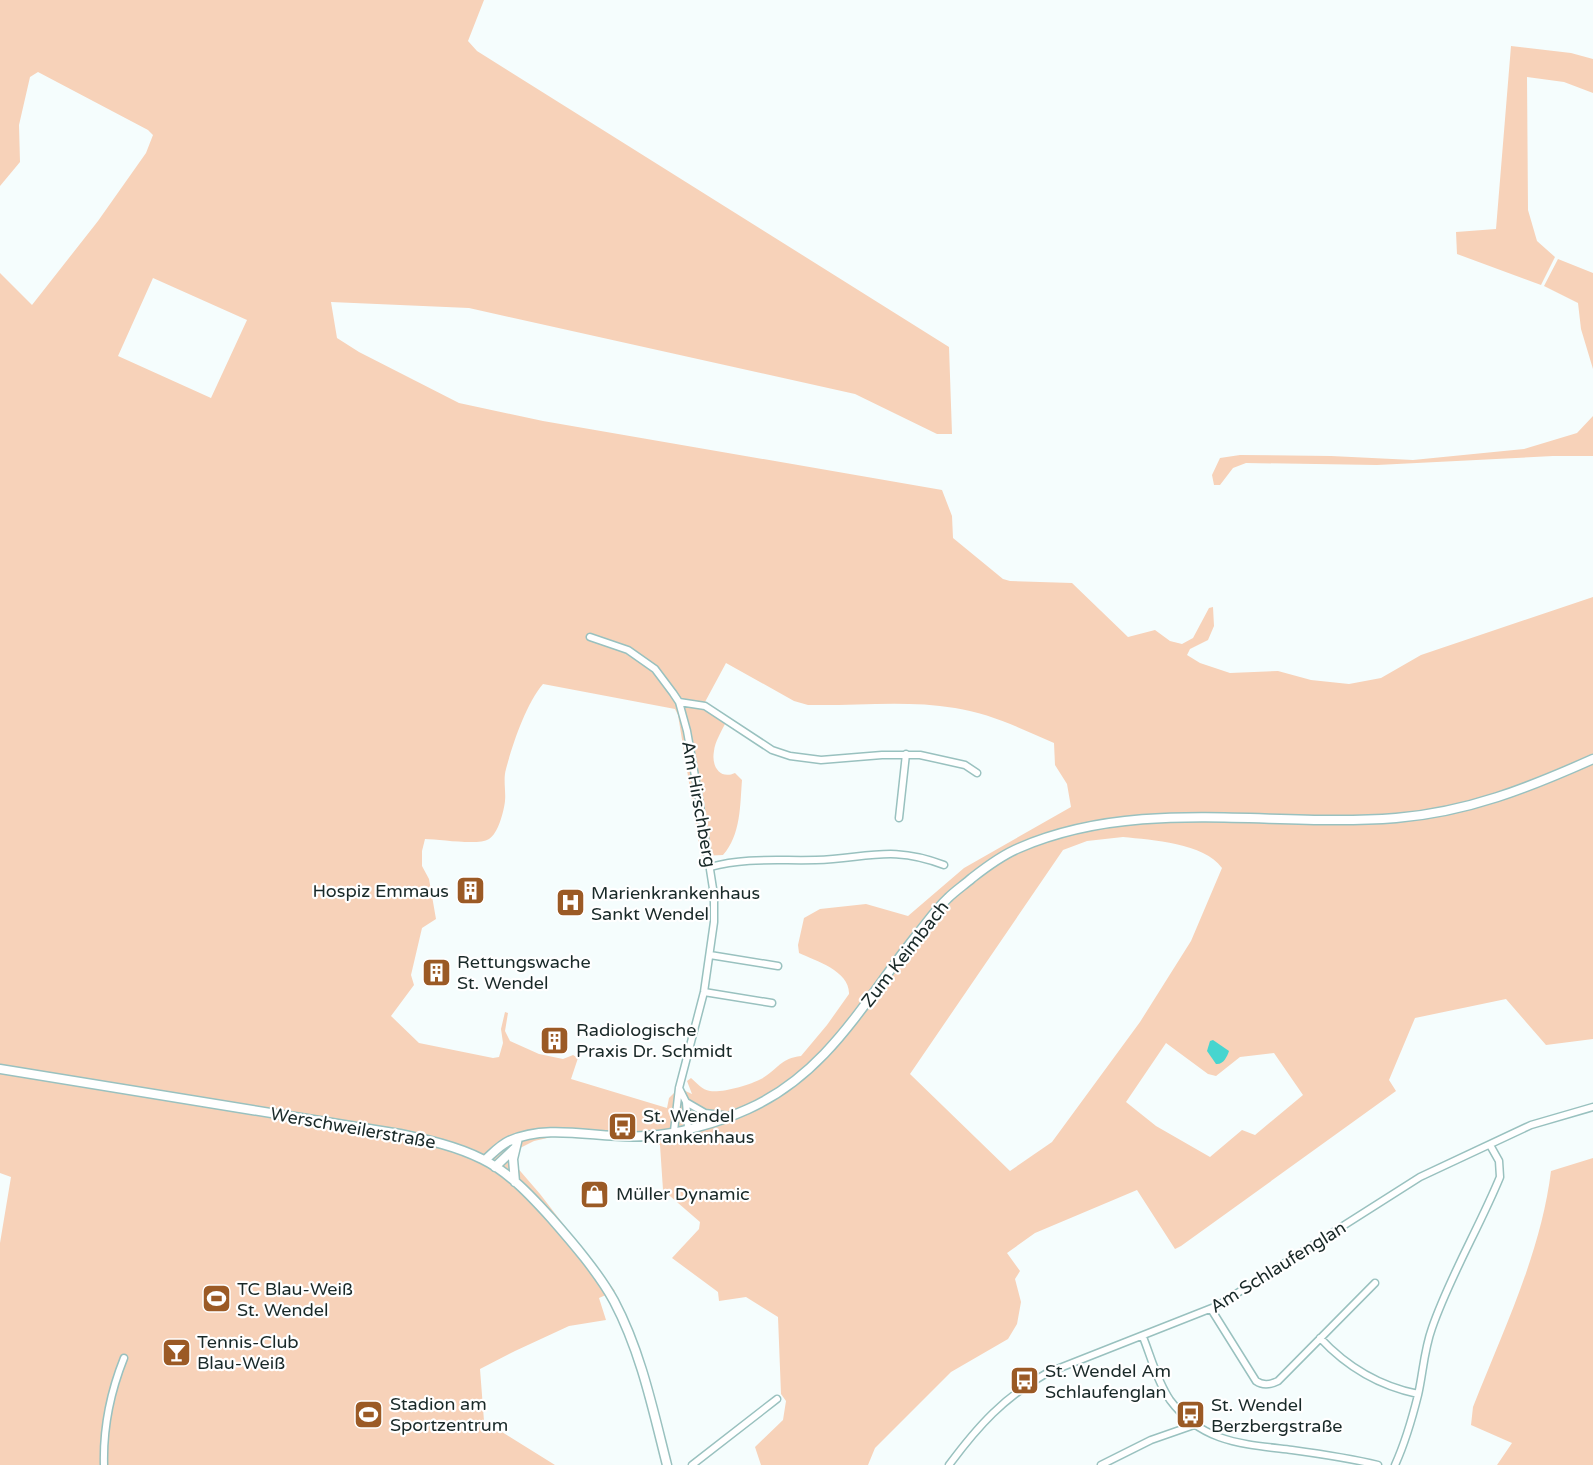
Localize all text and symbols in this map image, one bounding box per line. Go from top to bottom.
street label: Am Hirschberg [677,739,721,869]
building icon: Hospiz Emmaus [454,875,486,907]
place label: Hospiz Emmaus [313,880,449,902]
place label: Marienkrankenhaus Sankt Wendel [591,882,760,925]
hospital icon: Marienkrankenhaus Sankt Wendel [554,887,586,919]
street label: Zum Keimbach [857,896,953,1012]
place label: Rettungswache St. Wendel [457,951,591,994]
building icon: Rettungswache St. Wendel [420,956,452,988]
place label: Radiologische Praxis Dr. Schmidt [576,1019,733,1062]
building icon: Radiologische Praxis Dr. Schmidt [539,1024,571,1056]
street label: Werschweilerstraße [269,1103,437,1153]
place label: St. Wendel Krankenhaus [643,1105,754,1148]
bus stop icon: St. Wendel Krankenhaus [606,1110,638,1142]
shop icon: Müller Dynamic [579,1178,611,1210]
place label: Müller Dynamic [616,1183,750,1205]
street label: Am Schlaufenglan [1206,1216,1350,1318]
place label: TC Blau-Weiß St. Wendel [237,1278,353,1321]
sports icon: TC Blau-Weiß St. Wendel [200,1283,232,1315]
place label: Tennis-Club Blau-Weiß [197,1331,299,1374]
bar icon: Tennis-Club Blau-Weiß [160,1336,192,1368]
place label: St. Wendel Am Schlaufenglan [1045,1360,1171,1403]
bus stop icon: St. Wendel Am Schlaufenglan [1008,1365,1040,1397]
place label: Stadion am Sportzentrum [390,1393,508,1436]
place label: St. Wendel Berzbergstraße [1211,1394,1343,1437]
sports icon: Stadion am Sportzentrum [353,1398,385,1430]
bus stop icon: St. Wendel Berzbergstraße [1174,1399,1206,1431]

